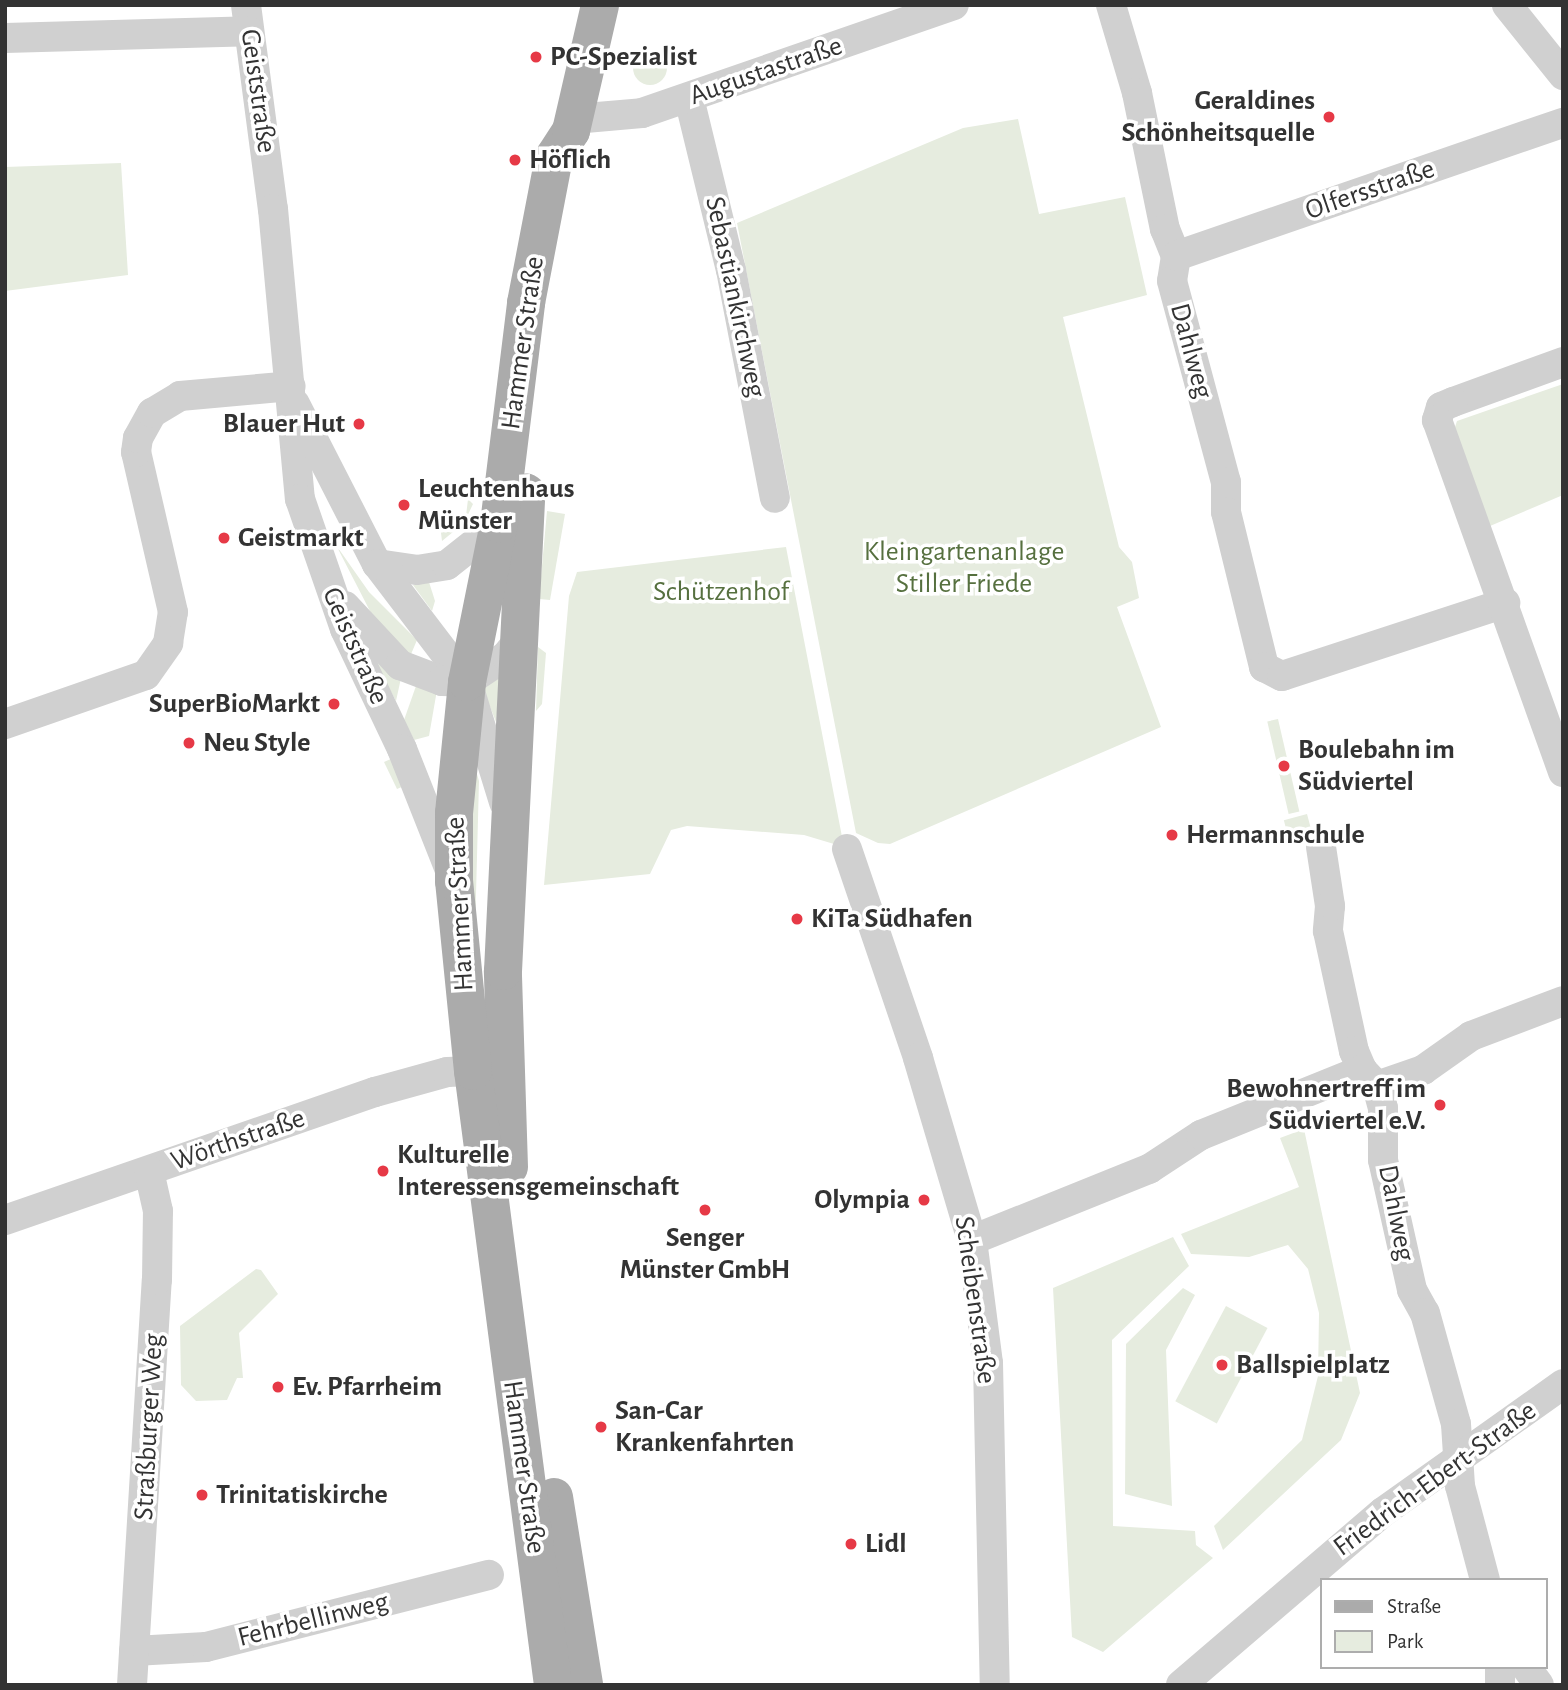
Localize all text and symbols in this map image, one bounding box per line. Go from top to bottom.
street label: Geiststraße [233,27,283,155]
street label: Augustastraße [685,29,847,113]
place label: PC-Spezialist [550,40,697,74]
marker: PC-Spezialist [528,49,544,65]
place label: Geraldines Schönheitsquelle [1122,84,1315,150]
marker: Geraldines Schönheitsquelle [1321,109,1337,125]
place label: Höflich [529,143,611,177]
marker: Höflich [507,152,523,168]
street label: Olfersstraße [1301,152,1439,228]
street label: Sebastiankirchweg [697,194,773,400]
street label: Hammer Straße [494,254,552,432]
street label: Dahlweg [1162,300,1220,402]
place label: Blauer Hut [223,407,345,441]
marker: Blauer Hut [351,416,367,432]
place label: Leuchtenhaus Münster [418,472,574,538]
marker: Leuchtenhaus Münster [396,497,412,513]
place label: Geistmarkt [238,521,364,555]
marker: Geistmarkt [216,530,232,546]
park label: Kleingartenanlage Stiller Friede [864,535,1064,601]
park label: Schützenhof [653,575,789,609]
street label: Geiststraße [314,582,396,710]
place label: SuperBioMarkt [149,687,320,721]
marker: SuperBioMarkt [326,696,342,712]
place label: Neu Style [203,726,310,760]
place label: Boulebahn im Südviertel [1298,733,1455,799]
marker: Neu Style [181,735,197,751]
marker: Boulebahn im Südviertel [1276,758,1292,774]
street label: Hammer Straße [439,816,481,992]
place label: Hermannschule [1186,818,1365,852]
marker: Hermannschule [1164,827,1180,843]
place label: KiTa Südhafen [811,902,973,936]
marker: KiTa Südhafen [789,911,805,927]
place label: Bewohnertreff im Südviertel e.V. [1226,1072,1426,1138]
marker: Bewohnertreff im Südviertel e.V. [1432,1097,1448,1113]
street label: Wörthstraße [167,1101,309,1179]
place label: Kulturelle Interessensgemeinschaft [397,1138,679,1204]
street label: Dahlweg [1370,1162,1422,1264]
marker: Kulturelle Interessensgemeinschaft [375,1163,391,1179]
place label: Olympia [814,1183,910,1217]
marker: Olympia [916,1192,932,1208]
marker: Senger Münster GmbH [697,1202,713,1218]
street label: Scheibenstraße [947,1214,1003,1386]
place label: Senger Münster GmbH [620,1221,790,1287]
street label: Straßburger Weg [127,1333,171,1521]
place label: Ballspielplatz [1236,1348,1390,1382]
marker: Ballspielplatz [1214,1357,1230,1373]
place label: Ev. Pfarrheim [292,1370,442,1404]
street label: Hammer Straße [495,1378,553,1556]
marker: Ev. Pfarrheim [270,1379,286,1395]
place label: San-Car Krankenfahrten [615,1394,794,1460]
street label: Friedrich-Ebert-Straße [1327,1394,1543,1564]
marker: San-Car Krankenfahrten [593,1419,609,1435]
place label: Trinitatiskirche [216,1478,388,1512]
marker: Trinitatiskirche [194,1487,210,1503]
place label: Lidl [865,1527,907,1561]
marker: Lidl [843,1536,859,1552]
legend [1320,1578,1547,1669]
street label: Fehrbellinweg [234,1585,392,1655]
text: Straße [1387,1596,1441,1617]
text: Park [1387,1631,1423,1652]

